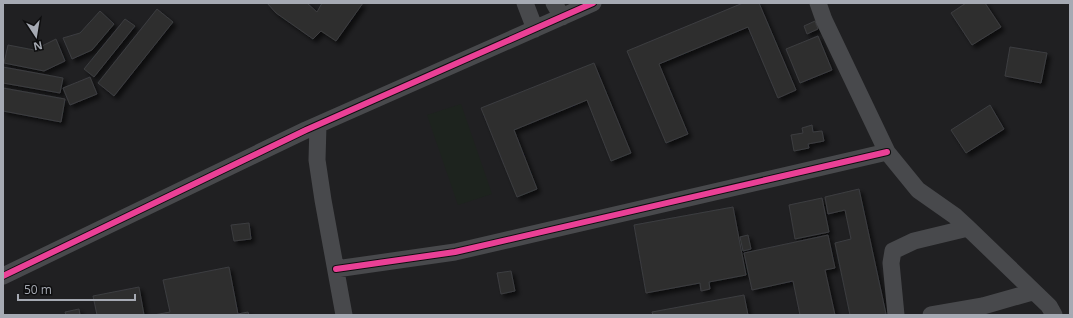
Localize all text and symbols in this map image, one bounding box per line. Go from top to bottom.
north arrow [16,16,56,56]
text: N [32,38,44,55]
scale bar [18,276,135,302]
text: 50 m [24,281,52,298]

